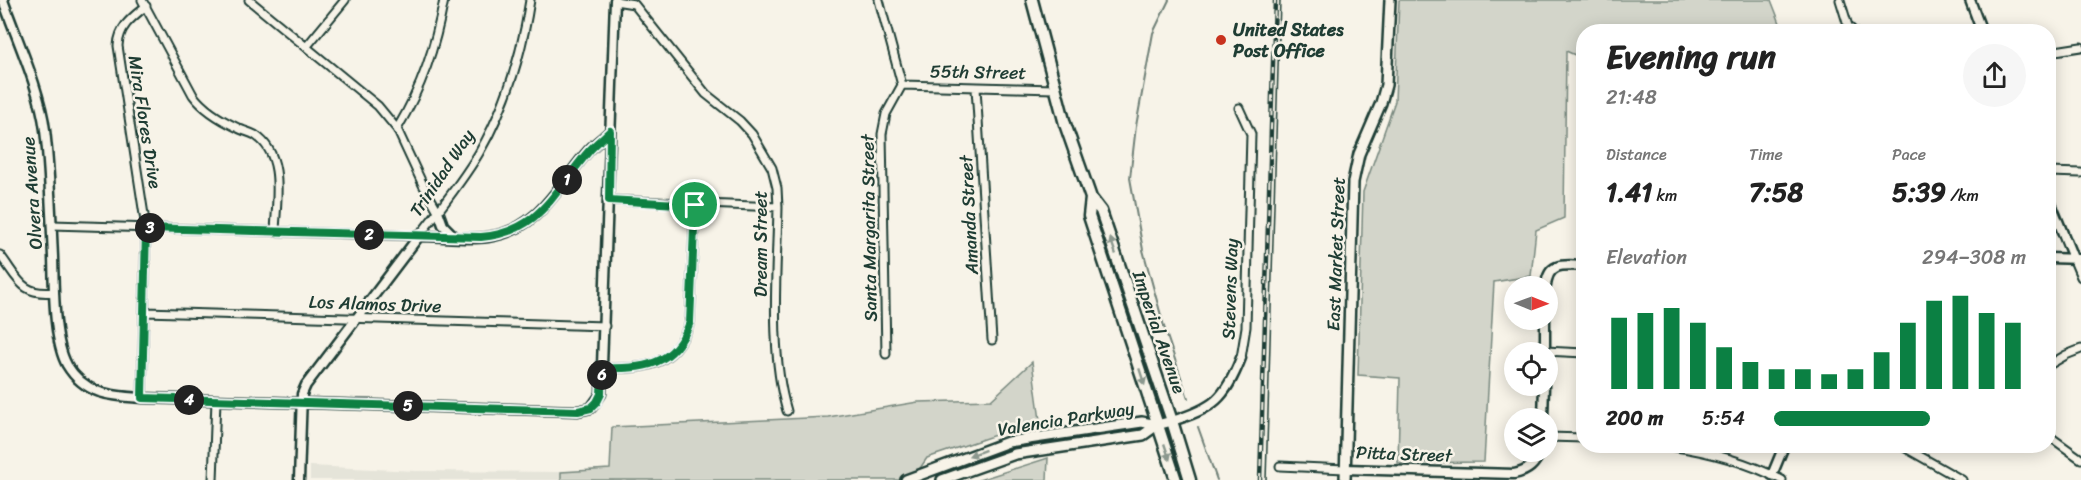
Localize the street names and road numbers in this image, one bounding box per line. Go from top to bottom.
street label: Mira Flores Drive [119,53,171,191]
street label: 55th Street [930,55,1027,89]
street label: Trinidad Way [401,122,484,224]
street label: Santa Margarita Street [851,133,887,322]
street label: Olvera Avenue [12,136,52,250]
street label: Amanda Street [950,154,988,276]
street label: East Market Street [1317,176,1355,332]
street label: Dream Street [745,191,777,297]
street label: Stevens Way [1212,237,1248,340]
street label: Imperial Avenue [1123,265,1195,398]
street label: Los Alamos Drive [308,286,442,322]
street label: Valencia Parkway [995,392,1137,446]
street label: Pitta Street [1355,436,1453,472]

